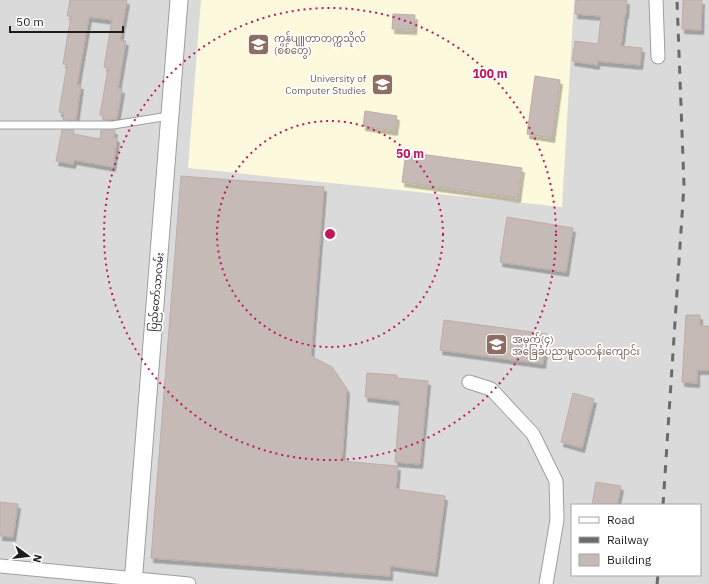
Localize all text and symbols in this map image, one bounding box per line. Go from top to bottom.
scale bar [10,8,123,34]
text: 50 m [16,14,44,29]
school or university icon: ကွန်ပျူတာတက္ကသိုလ် (စစ်တွေ) [245,31,271,57]
place label: ကွန်ပျူတာတက္ကသိုလ် (စစ်တွေ) [274,31,366,59]
text: 100 m [472,66,508,81]
school or university icon: University of Computer Studies [369,71,395,97]
place label: University of Computer Studies [285,72,367,97]
text: 50 m [396,146,424,161]
centre of rings [323,227,337,241]
street label: ပြည်တော်သာလမ်း [146,252,168,332]
school or university icon: အမှတ်(၄) အခြေခံပညာမူလတန်းကျောင်း [483,332,509,358]
place label: အမှတ်(၄) အခြေခံပညာမူလတန်းကျောင်း [512,332,640,360]
legend [571,504,701,576]
text: Road [607,512,635,527]
text: Railway [607,532,649,547]
north arrow [8,536,48,576]
text: Building [607,552,652,567]
text: N [30,553,45,564]

